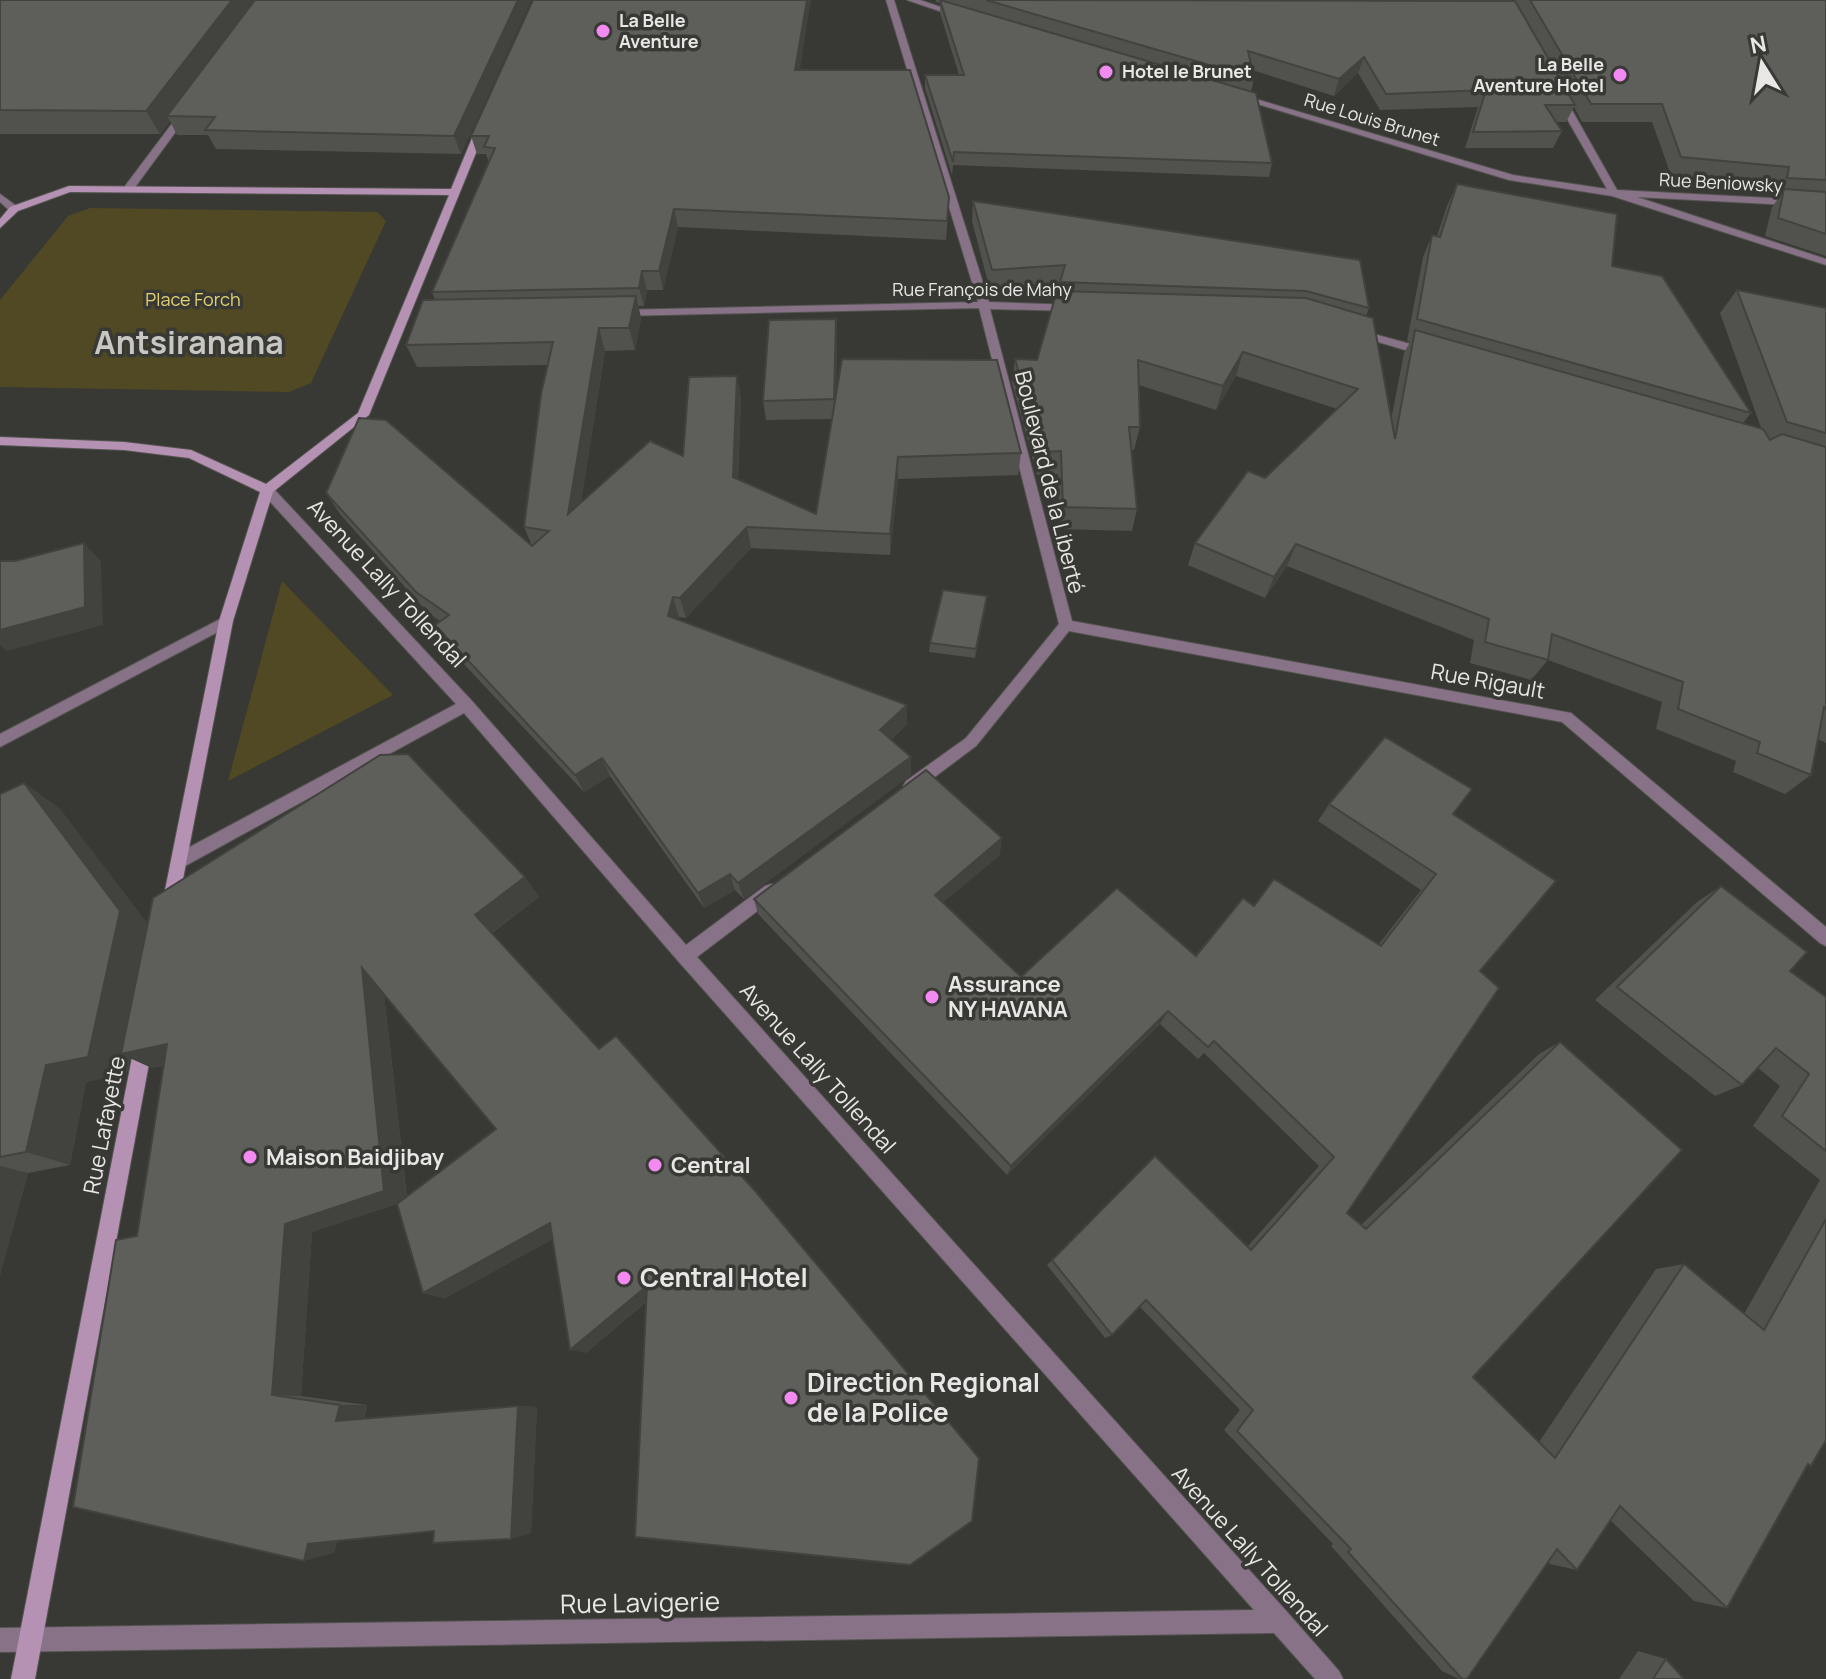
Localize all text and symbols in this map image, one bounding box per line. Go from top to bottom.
place label: La Belle Aventure [619,8,699,53]
marker: La Belle Aventure [594,22,612,40]
north arrow [1722,24,1802,104]
text: N [1748,28,1769,61]
place label: La Belle Aventure Hotel [1473,52,1604,97]
place label: Hotel le Brunet [1122,59,1252,83]
marker: Hotel le Brunet [1097,63,1115,81]
marker: La Belle Aventure Hotel [1611,66,1629,84]
street label: Rue Louis Brunet [1302,87,1443,151]
street label: Rue Beniowsky [1659,167,1784,197]
street label: Rue François de Mahy [892,277,1072,301]
park label: Place Forch [145,287,241,311]
district label: Antsiranana [94,320,284,364]
street label: Boulevard de la Liberté [1008,367,1092,597]
street label: Avenue Lally Tollendal [301,492,473,674]
street label: Rue Rigault [1429,656,1548,706]
place label: Assurance NY HAVANA [948,969,1068,1024]
street label: Avenue Lally Tollendal [733,976,903,1160]
marker: Assurance NY HAVANA [923,988,941,1006]
street label: Rue Lafayette [76,1053,132,1197]
place label: Maison Baidjibay [266,1142,445,1172]
marker: Maison Baidjibay [241,1148,259,1166]
place label: Central [671,1150,751,1180]
marker: Central [646,1156,664,1174]
place label: Central Hotel [640,1259,808,1295]
marker: Central Hotel [615,1269,633,1287]
place label: Direction Regional de la Police [807,1364,1040,1430]
marker: Direction Regional de la Police [782,1389,800,1407]
street label: Avenue Lally Tollendal [1165,1459,1335,1643]
street label: Rue Lavigerie [560,1583,720,1621]

